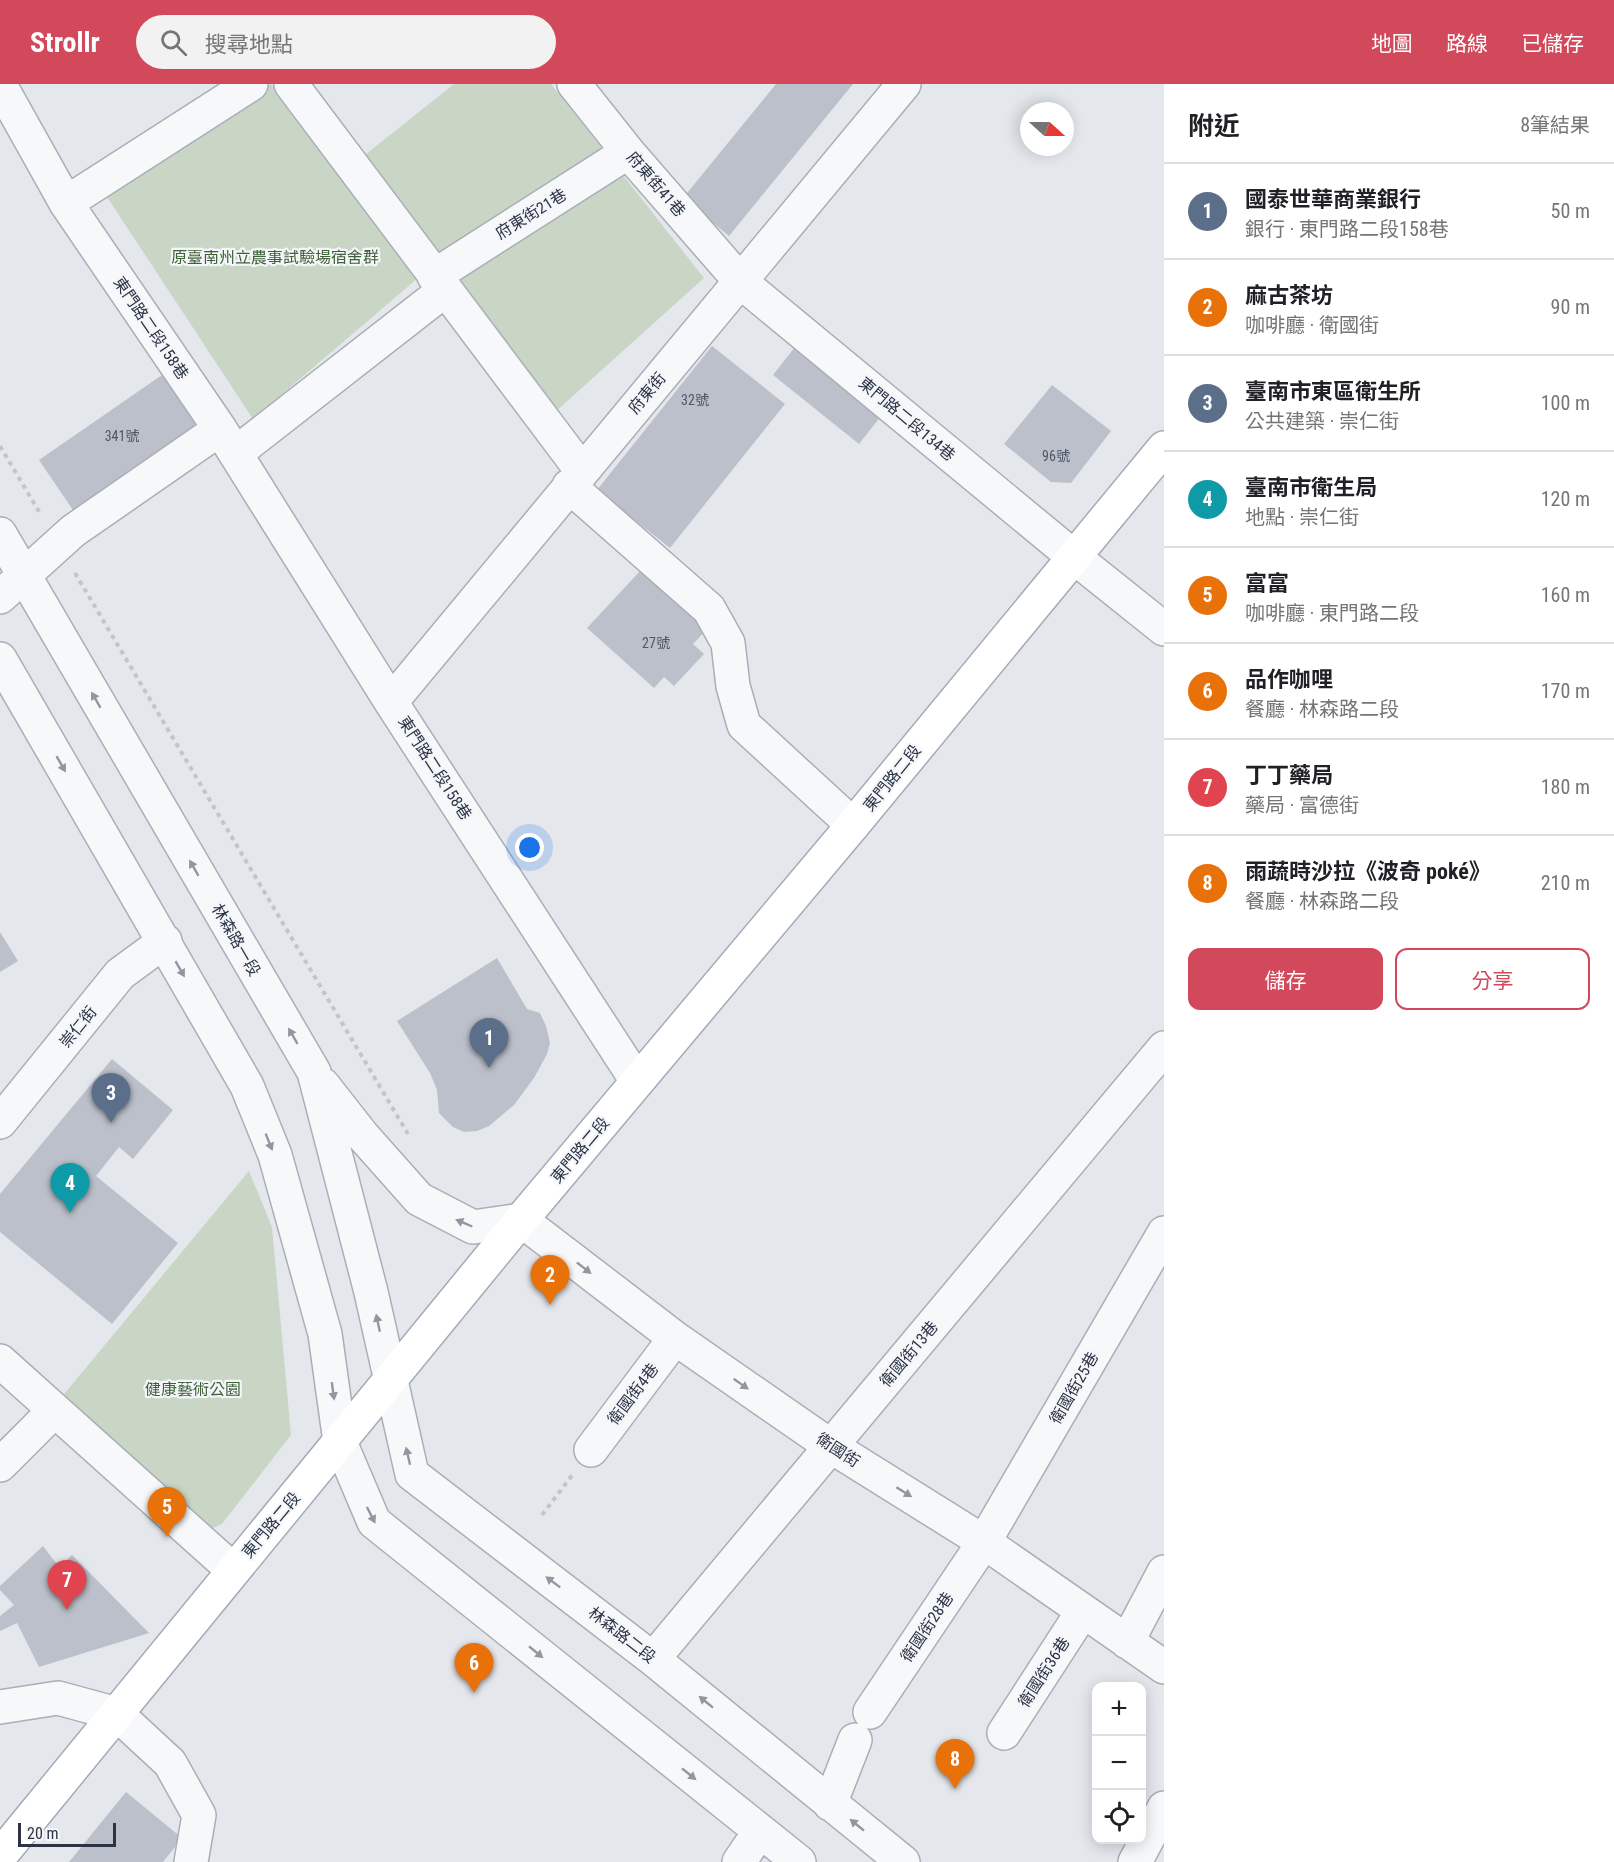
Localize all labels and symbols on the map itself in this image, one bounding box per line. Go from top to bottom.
north arrow [1020,102,1074,156]
street label: 府東街41巷 [623,148,689,220]
street label: 府東街21巷 [492,185,570,243]
park label: 原臺南州立農事試驗場宿舍群 [171,248,379,267]
street label: 東門路二段158巷 [110,273,192,383]
street label: 府東街 [624,369,670,417]
street label: 東門路二段134巷 [855,373,959,465]
house number: 32號 [681,392,709,408]
house number: 341號 [105,428,139,444]
house number: 96號 [1042,448,1070,464]
house number: 27號 [642,635,670,651]
one-way arrow [91,691,101,708]
street label: 東門路二段158巷 [394,713,476,823]
street label: 東門路二段 [859,741,925,815]
one-way arrow [56,756,67,772]
your location [515,833,544,862]
one-way arrow [189,860,200,876]
street label: 林森路一段 [208,901,264,979]
one-way arrow [175,960,185,977]
street label: 崇仁街 [56,1002,100,1052]
pin: 1 [470,1018,508,1068]
one-way arrow [288,1028,298,1045]
pin: 3 [92,1074,130,1123]
street label: 東門路二段 [547,1113,613,1187]
one-way arrow [265,1133,275,1151]
pin: 4 [50,1164,90,1213]
one-way arrow [455,1218,473,1228]
pin: 2 [530,1256,570,1305]
one-way arrow [577,1262,592,1274]
one-way arrow [373,1313,382,1332]
street label: 衛國街13巷 [876,1317,942,1391]
street label: 衛國街25巷 [1046,1349,1102,1427]
street label: 衛國街4巷 [604,1360,662,1428]
one-way arrow [733,1378,749,1390]
park label: 健康藝術公園 [145,1380,241,1399]
one-way arrow [328,1382,338,1401]
street label: 衛國街 [813,1429,863,1471]
one-way arrow [403,1447,413,1466]
one-way arrow [896,1486,912,1497]
pin: 5 [148,1488,186,1537]
street label: 東門路二段 [238,1488,304,1562]
one-way arrow [366,1506,376,1524]
pin: 7 [48,1560,86,1610]
one-way arrow [545,1576,560,1588]
street label: 衛國街28巷 [897,1589,957,1665]
street label: 林森路二段 [585,1603,659,1667]
street label: 衛國街36巷 [1014,1633,1074,1711]
pin: 6 [454,1644,494,1693]
one-way arrow [529,1646,544,1658]
one-way arrow [699,1696,714,1709]
pin: 8 [936,1740,974,1789]
one-way arrow [681,1768,696,1780]
one-way arrow [849,1819,865,1832]
scale bar [18,1820,116,1848]

